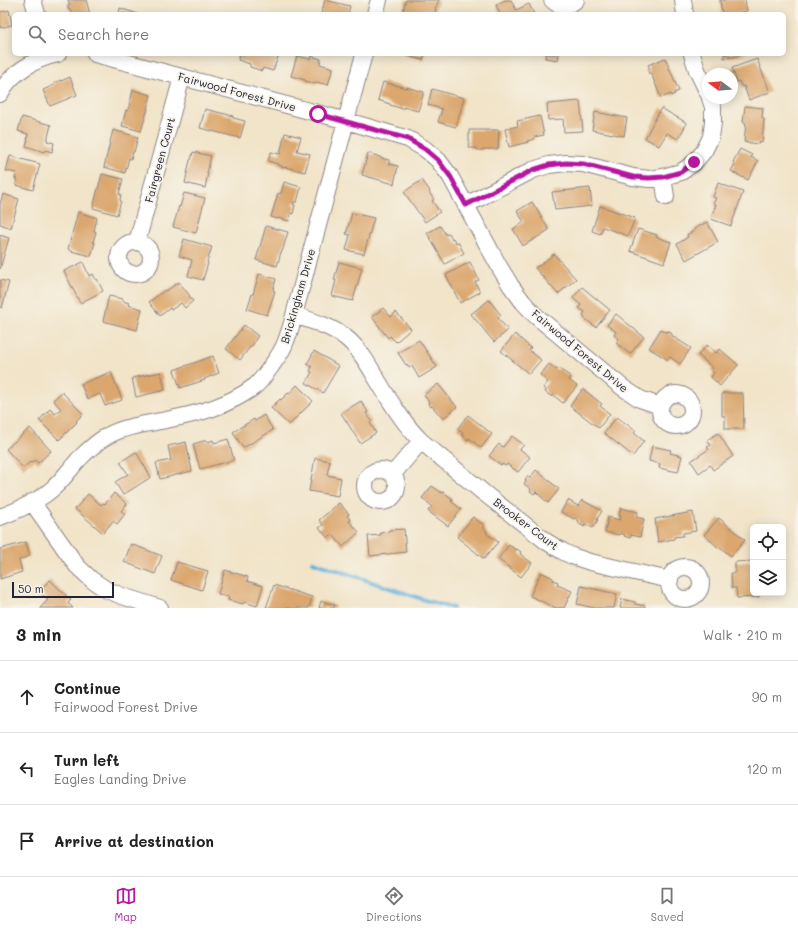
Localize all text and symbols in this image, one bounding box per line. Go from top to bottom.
search box [12,12,786,56]
icon: search [26,23,48,45]
text: Search here [58,24,149,44]
north arrow [702,68,738,104]
street label: Fairwood Forest Drive [176,69,298,115]
route start [309,105,327,123]
street label: Fairgreen Court [141,115,178,204]
route end [685,153,703,171]
street label: Brickingham Drive [277,246,318,345]
street label: Fairwood Forest Drive [529,306,632,396]
street label: Brooker Court [491,494,562,553]
map controls [750,524,786,596]
button: locate [750,524,786,560]
button: layers [750,560,786,596]
scale bar [12,580,114,599]
text: 50 m [18,581,44,596]
text: 3 min [16,623,61,645]
text: Walk · 210 m [703,626,782,643]
text: Continue [54,678,121,698]
icon: ahead [16,686,38,708]
text: 90 m [752,688,782,705]
text: Fairwood Forest Drive [54,698,198,715]
text: Turn left [54,750,119,770]
icon: left [16,758,38,780]
text: 120 m [746,760,782,777]
text: Eagles Landing Drive [54,770,187,787]
icon: arrive [16,830,38,852]
text: Arrive at destination [54,831,214,851]
tab: Map [115,885,137,924]
tab: Directions [366,885,422,924]
tab: Saved [651,885,683,924]

